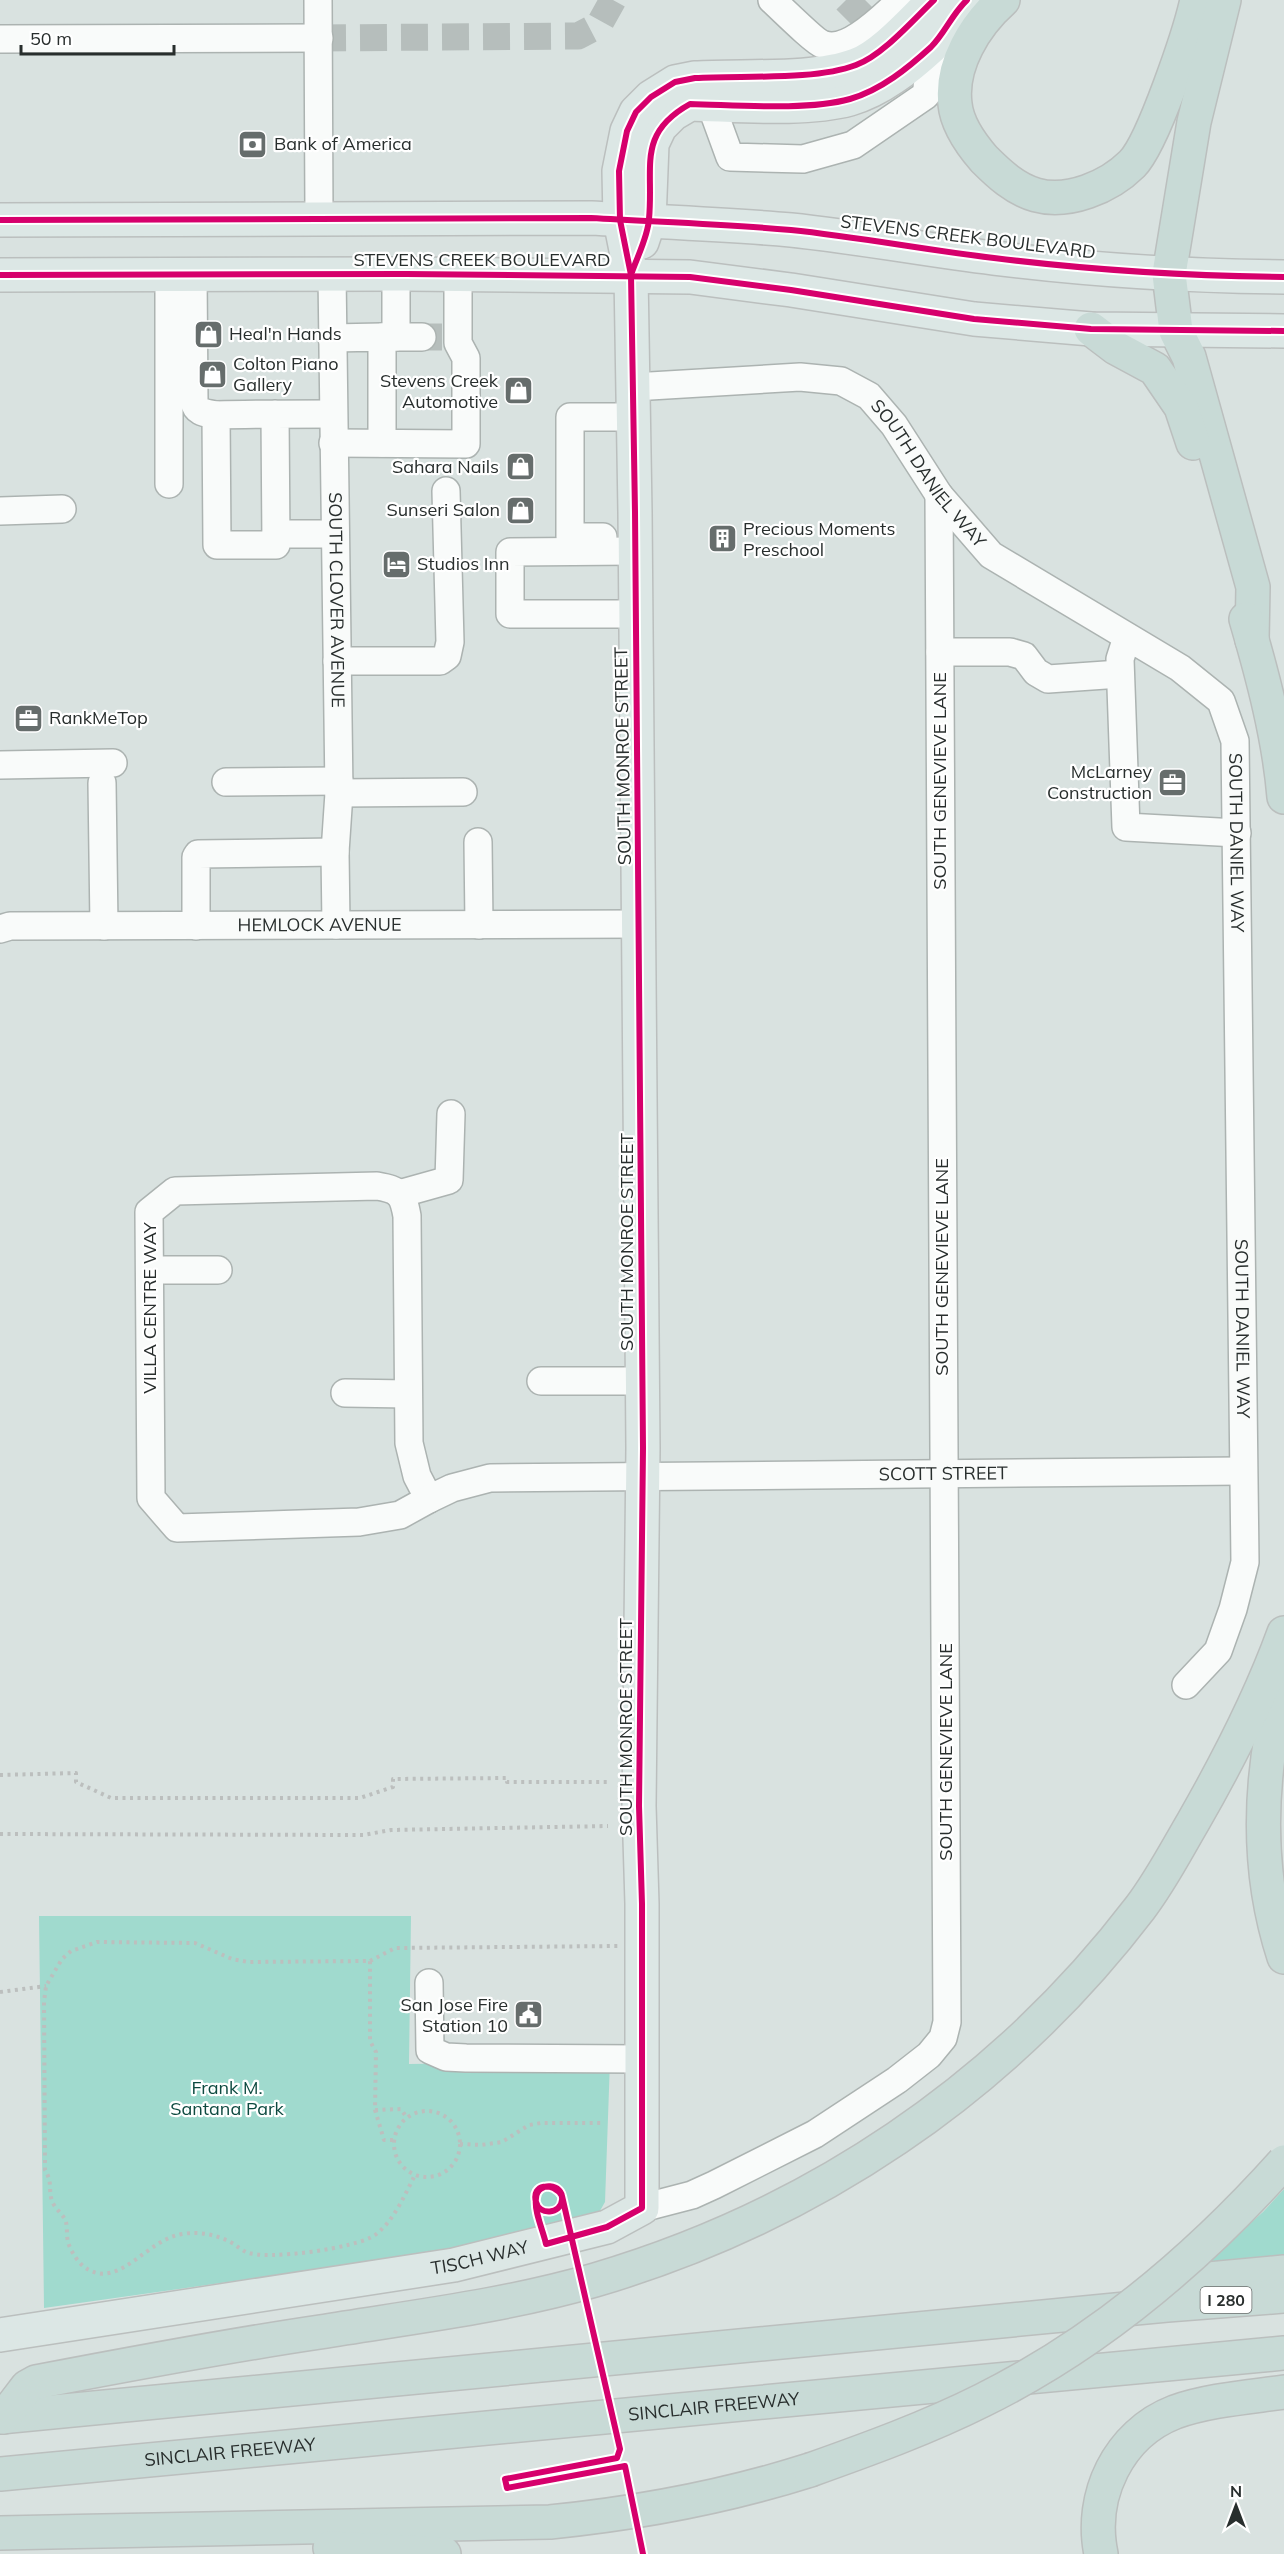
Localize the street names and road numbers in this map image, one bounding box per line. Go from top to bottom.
street label: STEVENS CREEK BOULEVARD [839,209,1097,264]
street label: STEVENS CREEK BOULEVARD [353,248,611,271]
street label: SOUTH DANIEL WAY [866,394,992,553]
street label: SOUTH CLOVER AVENUE [324,492,350,708]
street label: SOUTH MONROE STREET [609,647,636,865]
street label: SOUTH GENEVIEVE LANE [928,672,951,890]
street label: SOUTH DANIEL WAY [1224,753,1249,934]
street label: HEMLOCK AVENUE [238,913,402,936]
street label: SOUTH MONROE STREET [615,1133,638,1351]
street label: SOUTH GENEVIEVE LANE [930,1158,953,1376]
street label: VILLA CENTRE WAY [138,1221,161,1394]
street label: SOUTH DANIEL WAY [1230,1239,1255,1419]
street label: SCOTT STREET [879,1461,1008,1485]
street label: SOUTH MONROE STREET [614,1618,637,1836]
street label: SOUTH GENEVIEVE LANE [934,1643,957,1861]
street label: TISCH WAY [429,2235,532,2279]
road number: I 280 [1200,2287,1252,2313]
street label: SINCLAIR FREEWAY [627,2387,801,2426]
street label: SINCLAIR FREEWAY [143,2432,318,2471]

